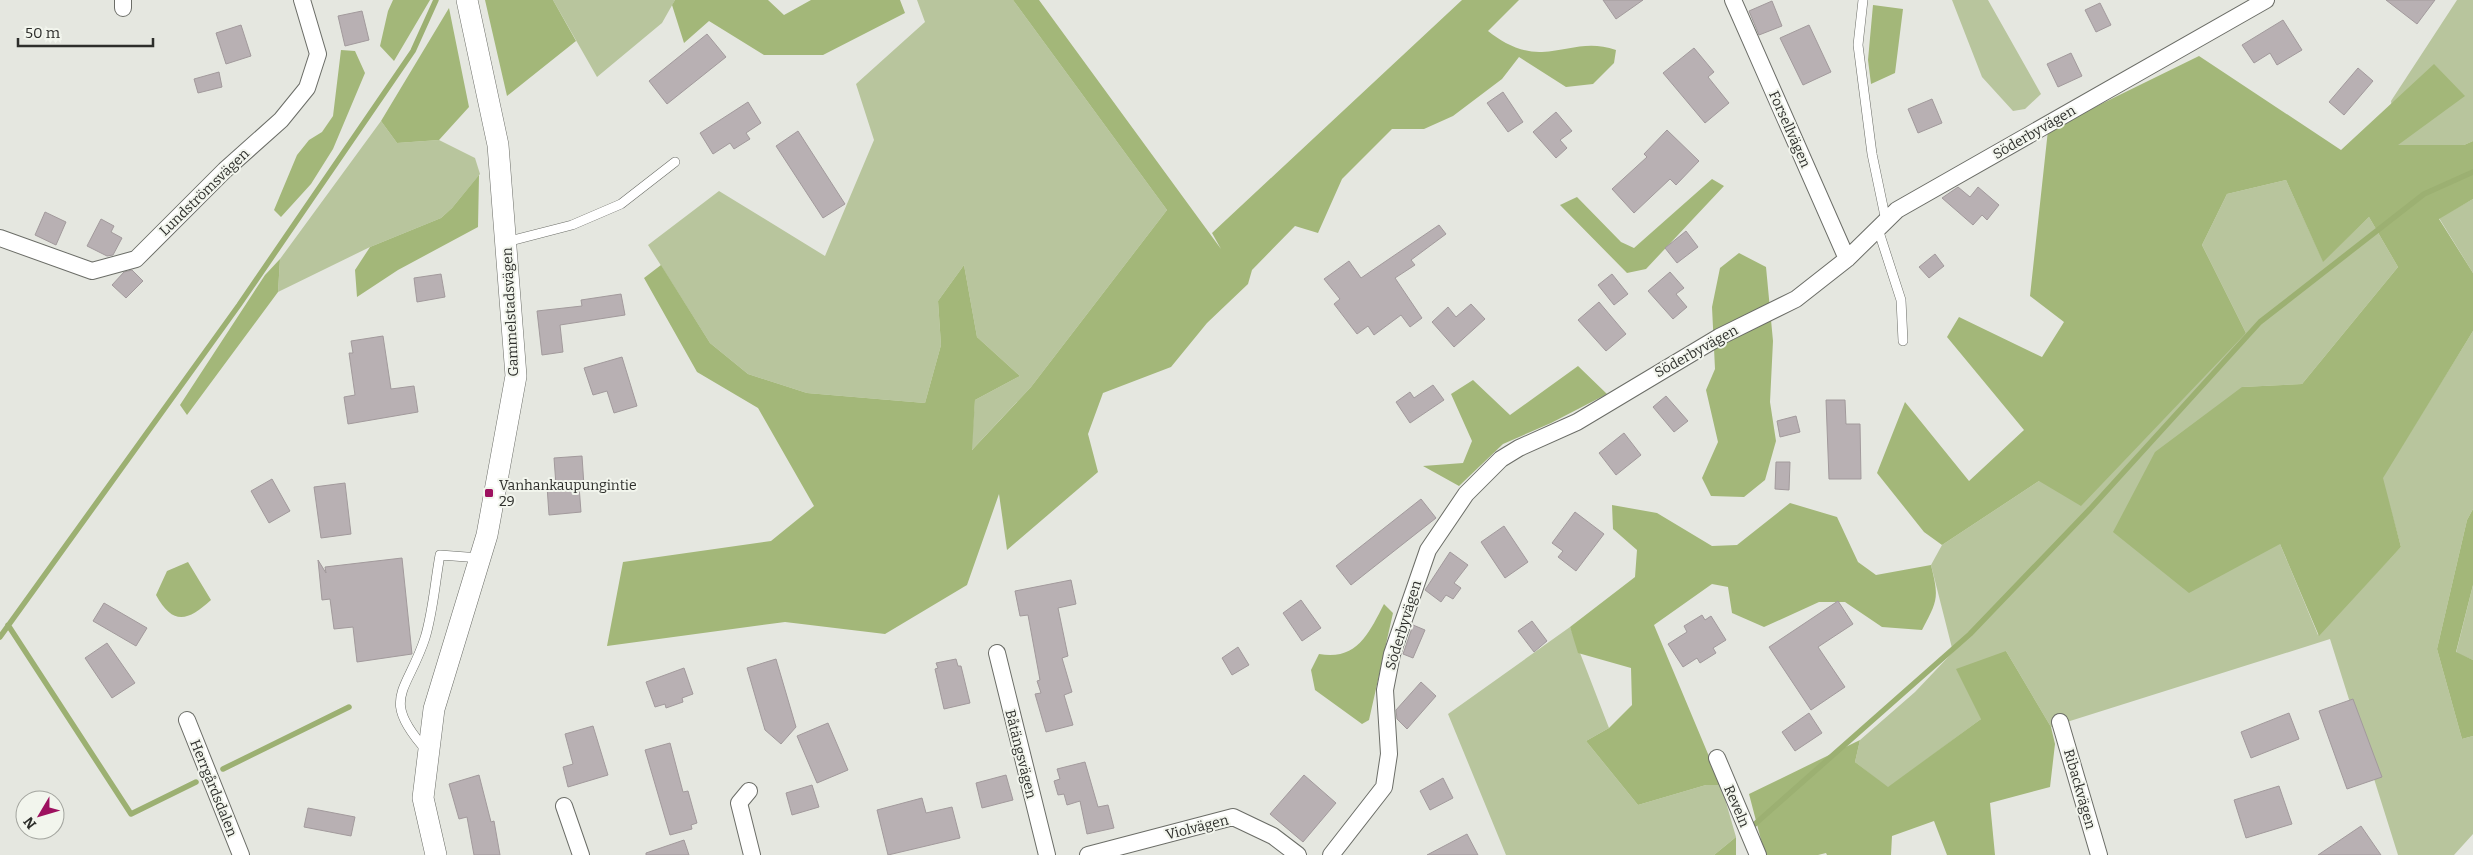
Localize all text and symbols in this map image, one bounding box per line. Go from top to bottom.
scale bar [18,15,152,47]
text: 50 m [25,24,61,42]
street label: Forsellvägen [1765,88,1814,170]
street label: Söderbyvägen [1990,102,2079,163]
street label: Lundströmsvägen [156,145,253,239]
street label: Gammelstadsvägen [499,247,522,377]
street label: Söderbyvägen [1652,321,1741,381]
place label: Vanhankaupungintie 29 [499,477,637,510]
marker: Vanhankaupungintie 29 [483,487,495,499]
street label: Söderbyvägen [1382,578,1425,672]
street label: Båtängsvägen [1001,708,1040,800]
street label: Herrgårdsdalen [186,737,241,839]
street label: Ribackvägen [2060,747,2099,831]
street label: Reveln [1720,783,1753,830]
north arrow [15,790,65,840]
street label: Violvägen [1164,811,1230,843]
text: N [20,813,40,832]

